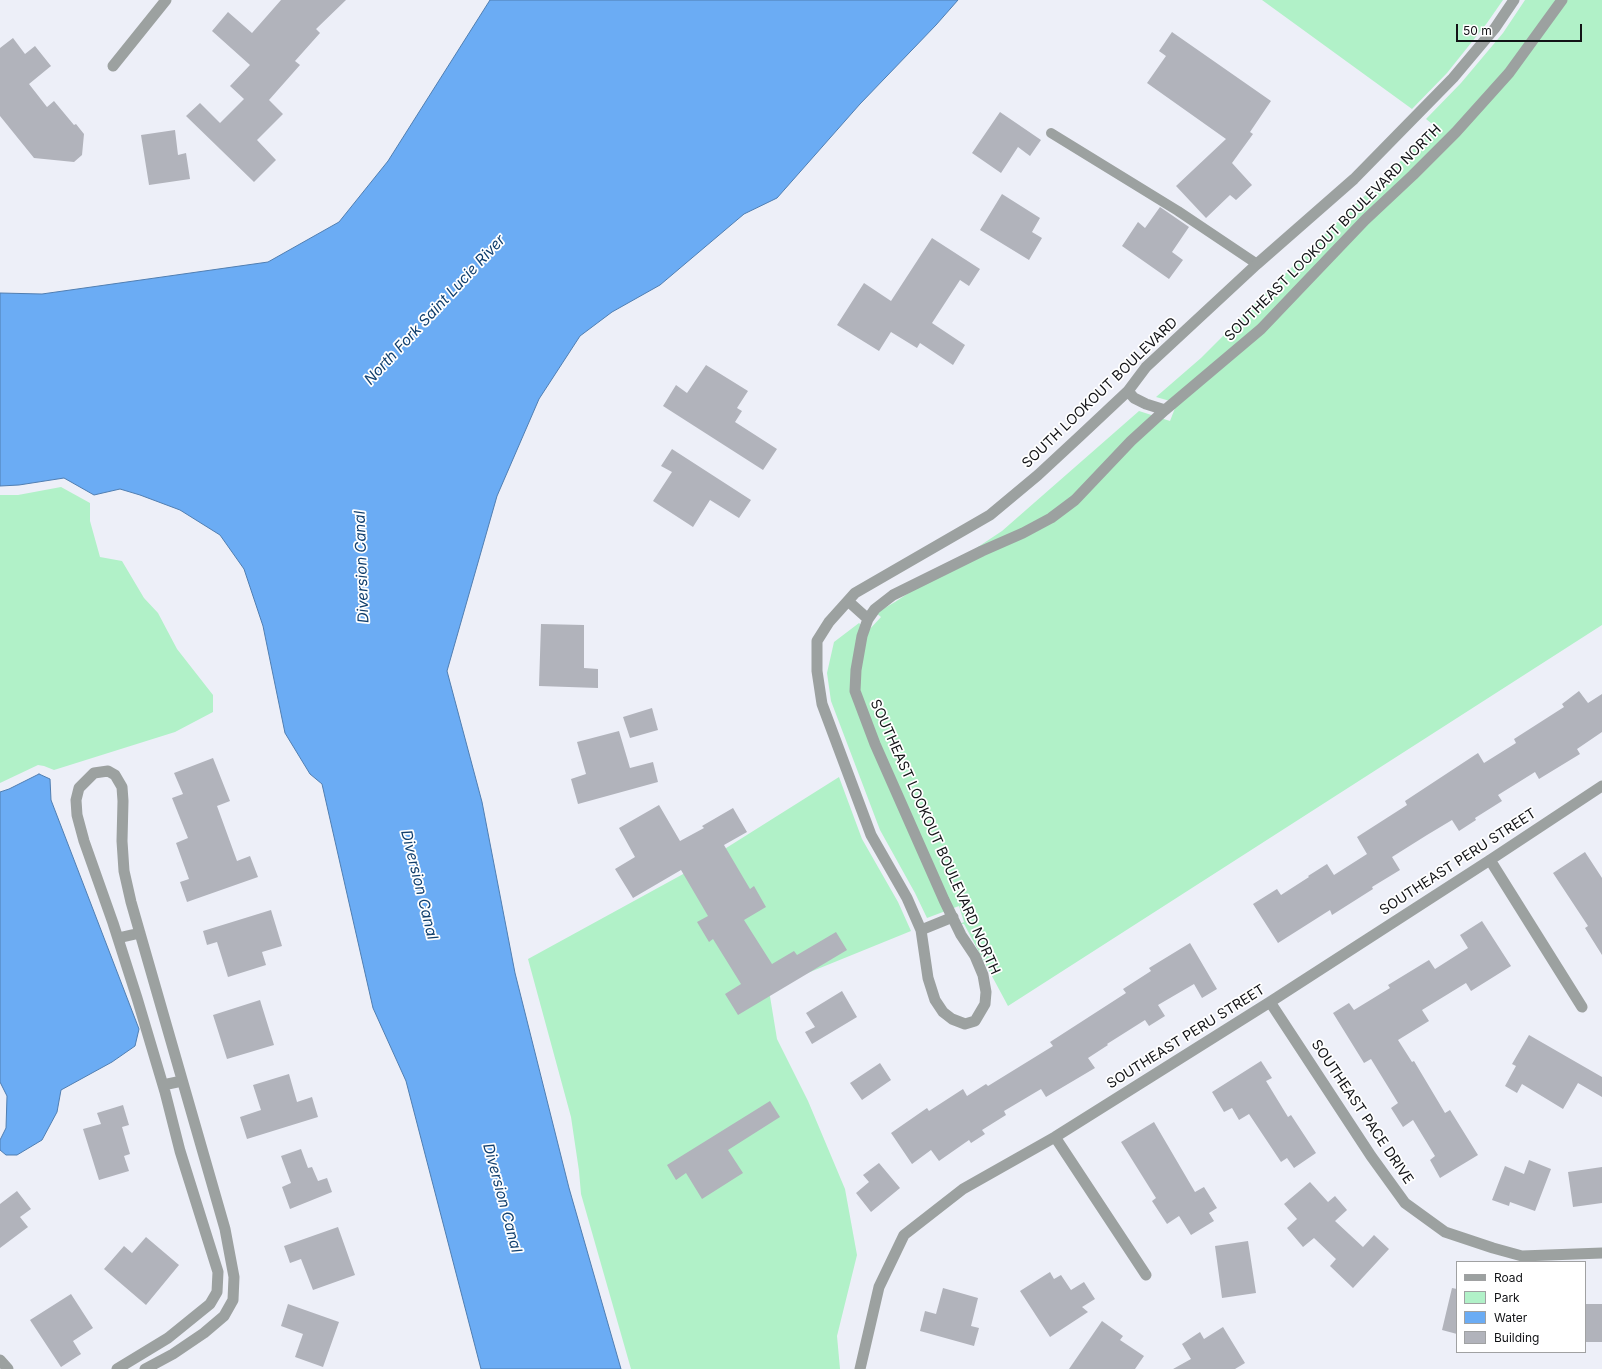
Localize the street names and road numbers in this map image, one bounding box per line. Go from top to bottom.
street label: SOUTHEAST LOOKOUT BOULEVARD NORTH [1221,121,1445,345]
street label: SOUTH LOOKOUT BOULEVARD [1019,314,1181,472]
street label: SOUTHEAST LOOKOUT BOULEVARD NORTH [866,697,1004,977]
street label: SOUTHEAST PERU STREET [1377,805,1539,919]
street label: SOUTHEAST PERU STREET [1104,981,1268,1093]
street label: SOUTHEAST PACE DRIVE [1307,1037,1417,1187]

